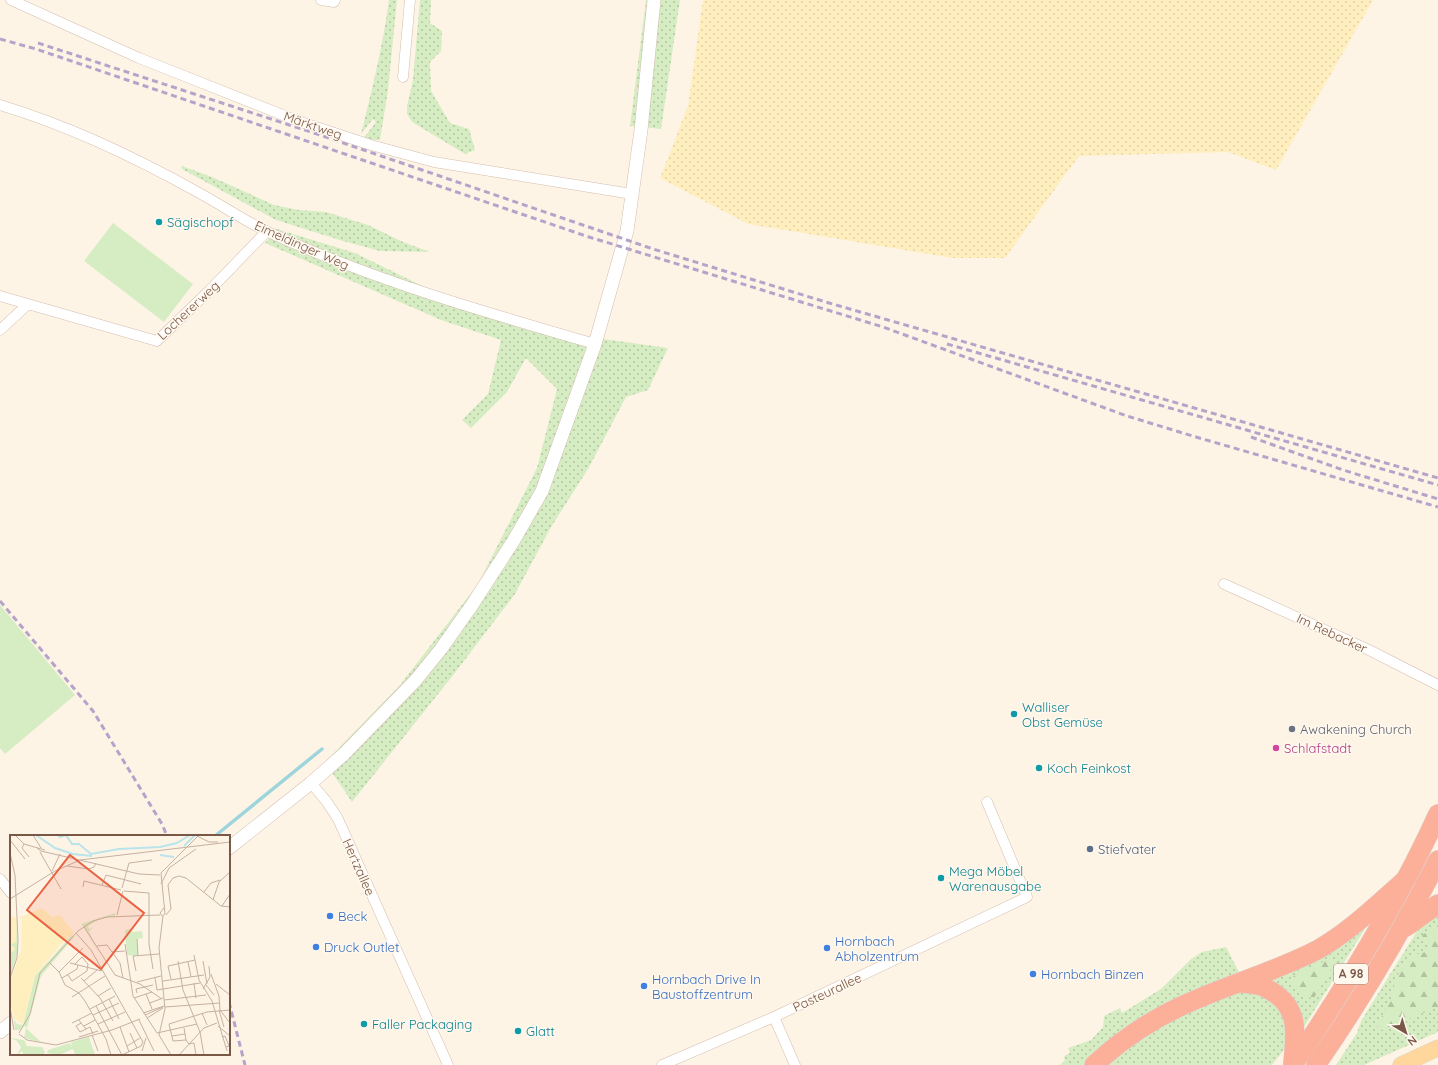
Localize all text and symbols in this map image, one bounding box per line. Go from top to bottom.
street label: Märktweg [282,108,344,142]
place label: Sägischopf [167,214,234,230]
marker: Sägischopf [154,217,164,227]
street label: Eimeldinger Weg [252,217,352,273]
street label: Lochererweg [154,277,222,343]
street label: Im Rebacker [1294,610,1370,656]
place label: Walliser Obst Gemüse [1022,699,1103,730]
marker: Walliser Obst Gemüse [1009,709,1019,719]
place label: Awakening Church [1300,721,1412,737]
marker: Awakening Church [1287,724,1297,734]
place label: Schlafstadt [1284,740,1352,756]
marker: Schlafstadt [1271,743,1281,753]
place label: Koch Feinkost [1047,760,1131,776]
marker: Koch Feinkost [1034,763,1044,773]
inset map [10,835,230,1055]
street label: Hertzallee [339,836,379,898]
place label: Stiefvater [1098,841,1156,857]
marker: Stiefvater [1085,844,1095,854]
place label: Mega Möbel Warenausgabe [949,863,1041,894]
marker: Mega Möbel Warenausgabe [936,873,946,883]
place label: Beck [338,908,368,924]
marker: Beck [325,911,335,921]
place label: Hornbach Abholzentrum [835,933,919,964]
place label: Druck Outlet [324,939,399,955]
marker: Druck Outlet [311,942,321,952]
marker: Hornbach Abholzentrum [822,943,832,953]
road number: A 98 [1334,964,1368,984]
place label: Hornbach Binzen [1041,966,1144,982]
street label: Pasteurallee [790,969,864,1015]
marker: Hornbach Binzen [1028,969,1038,979]
place label: Hornbach Drive In Baustoffzentrum [652,971,761,1002]
marker: Hornbach Drive In Baustoffzentrum [639,981,649,991]
north arrow [1386,1013,1426,1053]
place label: Faller Packaging [372,1016,472,1032]
marker: Faller Packaging [359,1019,369,1029]
place label: Glatt [526,1023,555,1039]
marker: Glatt [513,1026,523,1036]
text: N [1405,1033,1420,1049]

